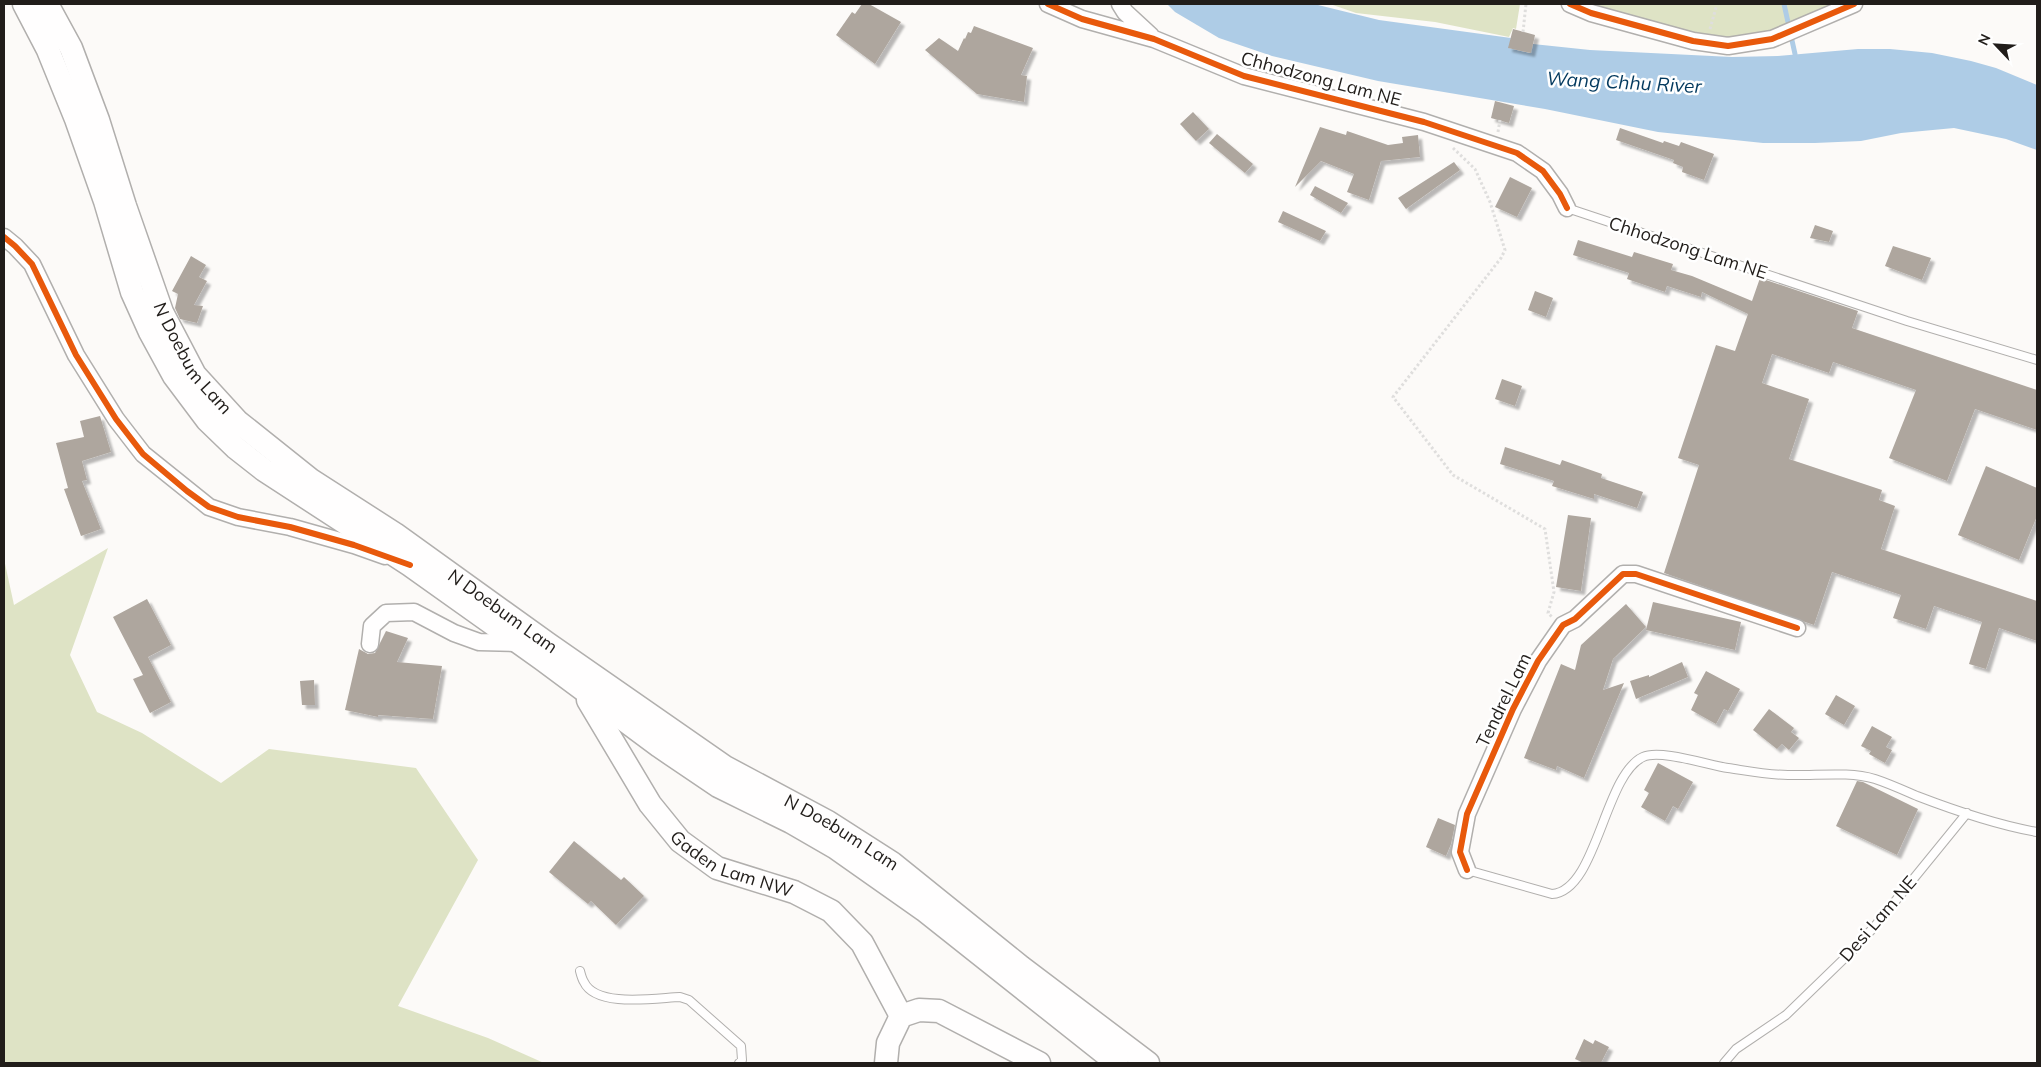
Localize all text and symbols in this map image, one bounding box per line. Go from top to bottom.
north arrow [1971,20,2021,70]
text: N [1974,31,1995,48]
street label: Chhodzong Lam NE [1238,46,1404,111]
water label: Wang Chhu River [1546,66,1703,98]
street label: Chhodzong Lam NE [1606,211,1770,284]
street label: N Doebum Lam [149,299,237,419]
street label: N Doebum Lam [444,564,562,658]
street label: Tendrel Lam [1471,649,1536,751]
street label: N Doebum Lam [780,789,903,875]
street label: Gaden Lam NW [665,826,796,902]
street label: Desi Lam NE [1834,871,1921,966]

